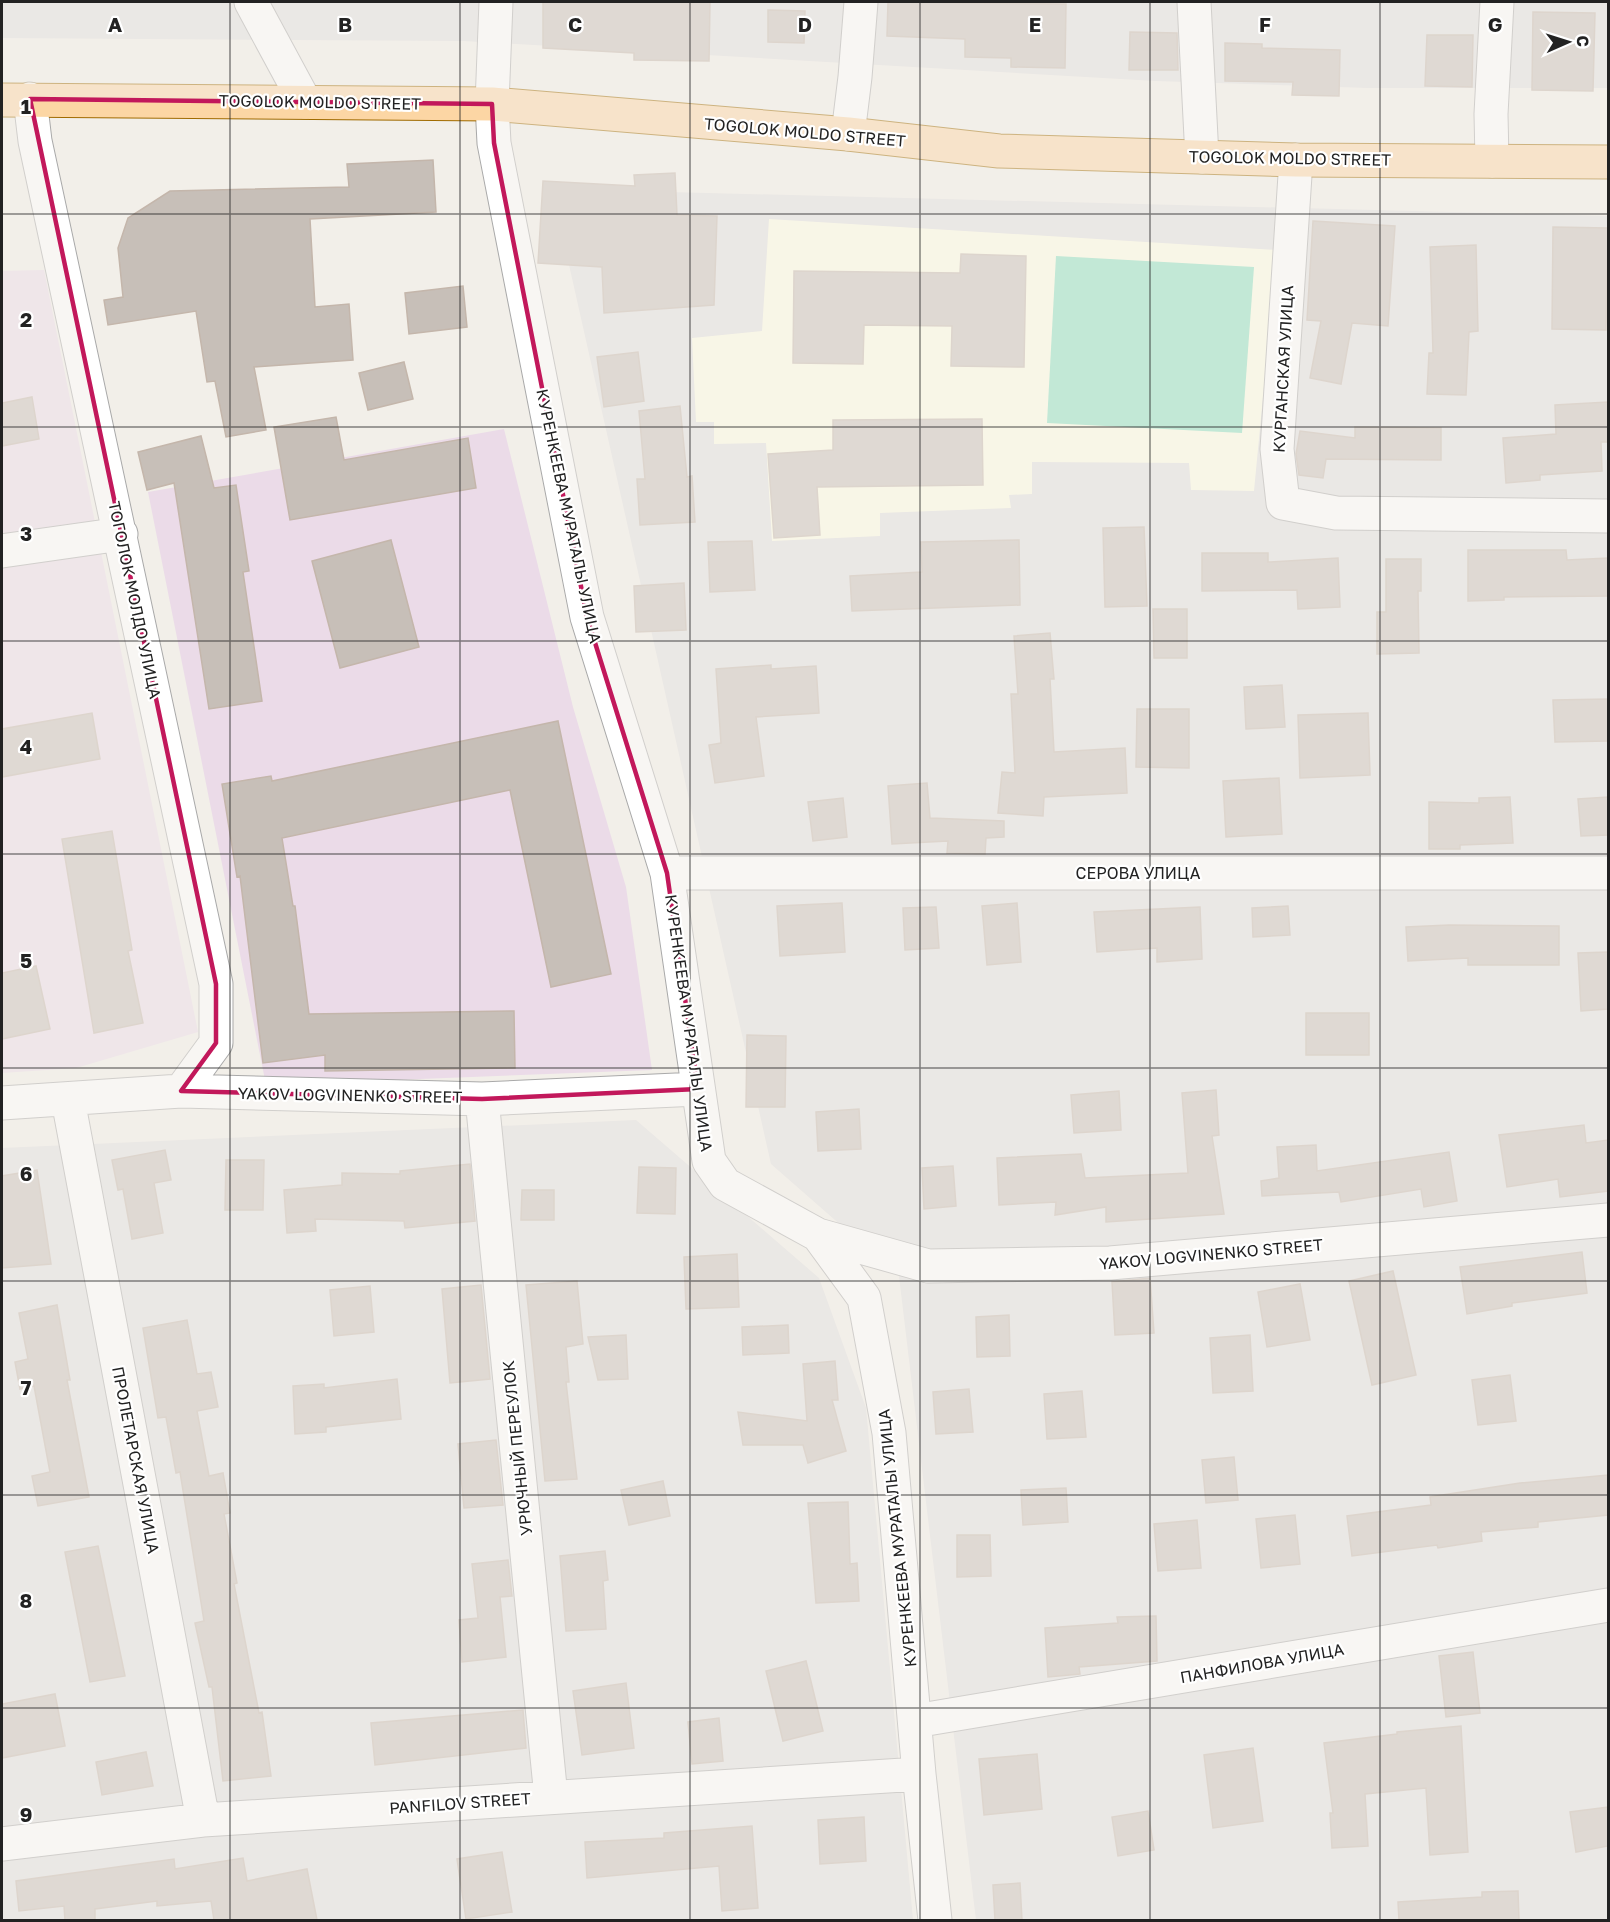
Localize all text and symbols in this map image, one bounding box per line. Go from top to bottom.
text: A [108,12,122,36]
text: B [338,12,352,36]
text: C [568,12,582,36]
text: D [798,12,812,36]
text: E [1029,12,1041,36]
text: F [1259,12,1271,36]
text: G [1488,12,1502,36]
north arrow [1538,12,1598,72]
text: С [1573,35,1593,47]
street label: TOGOLOK MOLDO STREET [219,90,421,114]
text: 1 [21,94,31,118]
street label: TOGOLOK MOLDO STREET [703,113,907,151]
street label: TOGOLOK MOLDO STREET [1189,146,1391,170]
street label: КУРГАНСКАЯ УЛИЦА [1269,284,1297,453]
text: 2 [20,307,32,331]
street label: КУРЕНКЕЕВА МУРАТАЛЫ УЛИЦА [532,387,606,645]
street label: ТОГОЛОК МОЛДО УЛИЦА [104,499,166,701]
text: 3 [20,521,32,545]
text: 4 [20,734,32,758]
street label: СЕРОВА УЛИЦА [1076,863,1201,883]
street label: КУРЕНКЕЕВА МУРАТАЛЫ УЛИЦА [661,893,717,1153]
text: 5 [20,948,32,972]
street label: YAKOV LOGVINENKO STREET [238,1083,462,1107]
text: 6 [20,1161,32,1185]
street label: YAKOV LOGVINENKO STREET [1098,1234,1324,1274]
street label: УРЮЧНЫЙ ПЕРЕУЛОК [498,1359,536,1537]
street label: ПРОЛЕТАРСКАЯ УЛИЦА [108,1365,164,1556]
text: 7 [21,1375,32,1399]
street label: КУРЕНКЕЕВА МУРАТАЛЫ УЛИЦА [873,1408,921,1668]
text: 8 [20,1588,32,1612]
street label: ПАНФИЛОВА УЛИЦА [1179,1639,1346,1687]
street label: PANFILOV STREET [389,1788,532,1818]
text: 9 [20,1802,32,1826]

